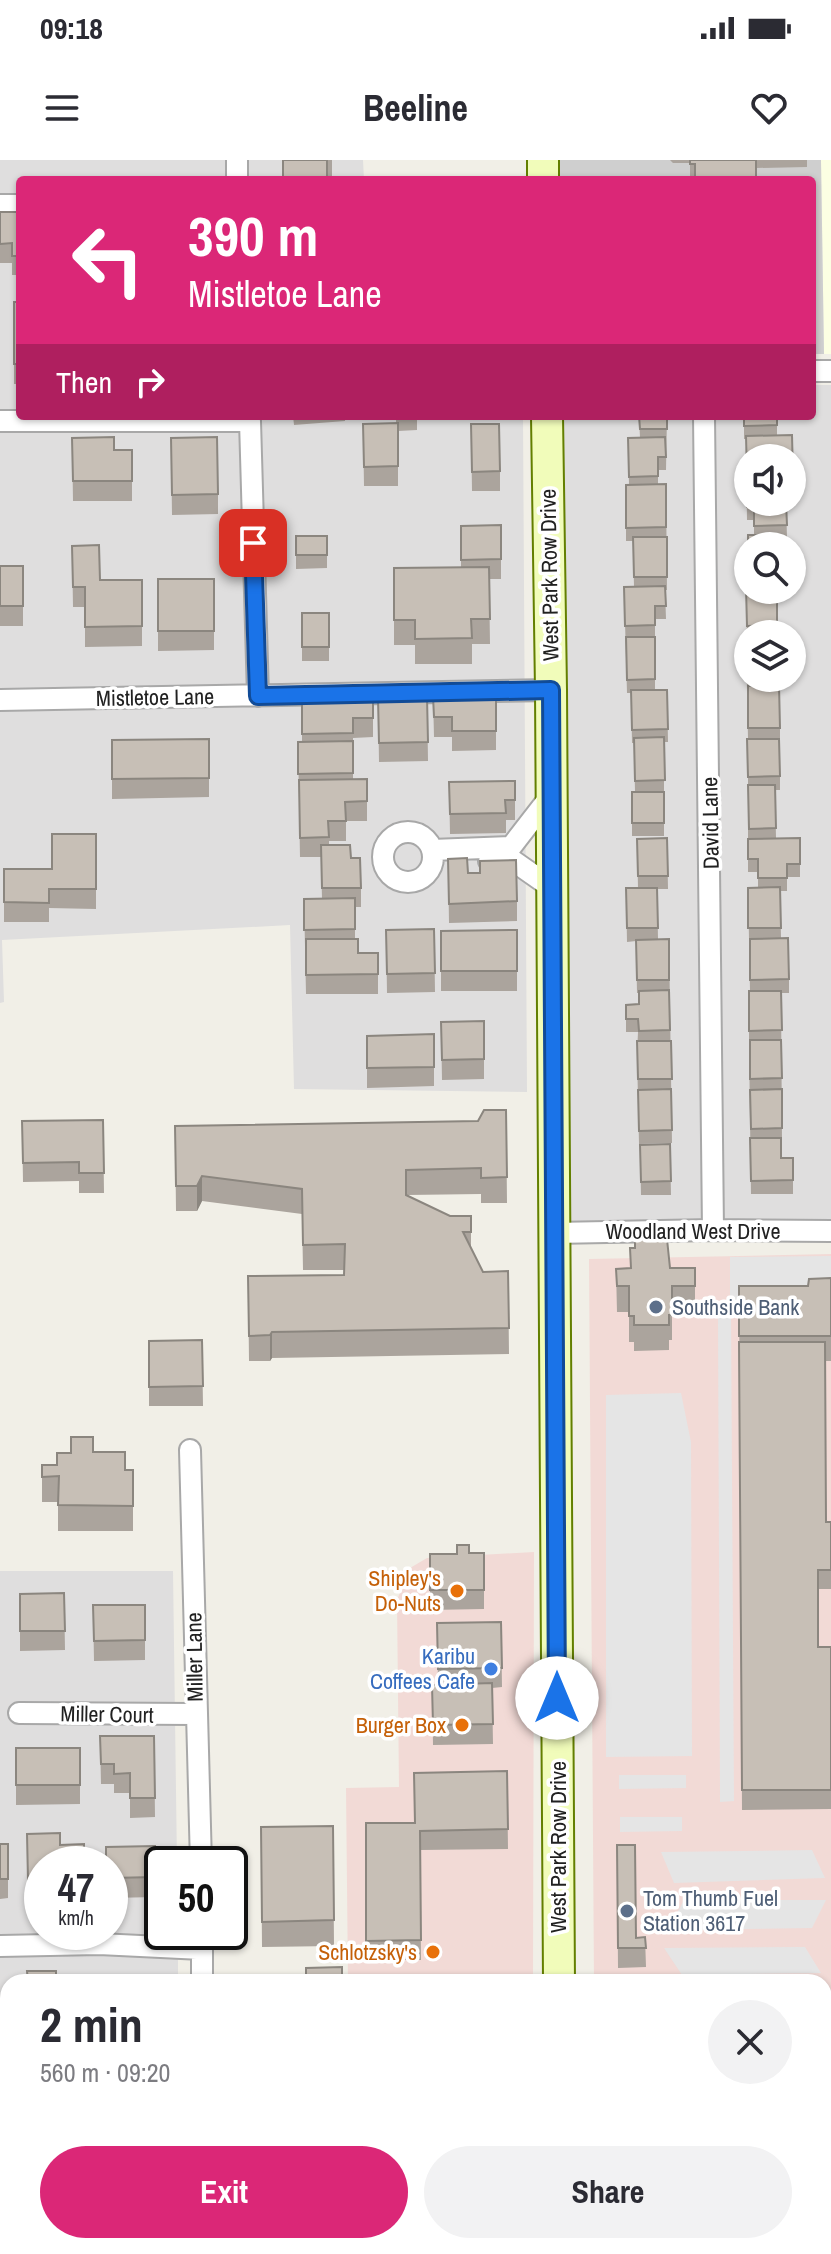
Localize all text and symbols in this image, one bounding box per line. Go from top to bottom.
text: 09:18 [40,8,103,48]
text: Beeline [363,84,468,132]
icon: menu [40,86,84,130]
icon: heart [747,86,791,130]
text: 390 m [188,198,318,273]
icon: left [56,208,160,312]
text: Mistletoe Lane [188,270,382,318]
icon: right [128,360,172,404]
text: Then [56,362,112,402]
map controls [734,444,806,692]
button: sound [734,444,806,516]
street label: West Park Row Drive [533,489,565,661]
pin [219,509,287,577]
icon: arrive [231,521,275,565]
button: search [734,532,806,604]
button: layers [734,620,806,692]
street label: Mistletoe Lane [96,681,214,713]
street label: David Lane [694,777,726,869]
street label: Woodland West Drive [606,1216,780,1246]
place label: Southside Bank [672,1292,800,1322]
marker: Southside Bank [647,1298,665,1316]
place label: Shipley's Do-Nuts [368,1563,441,1618]
marker: Shipley's Do-Nuts [448,1582,466,1600]
street label: Miller Lane [178,1612,210,1702]
place label: Karibu Coffees Cafe [370,1641,475,1696]
position arrow [515,1656,599,1740]
marker: Karibu Coffees Cafe [482,1660,500,1678]
street label: Miller Court [60,1698,154,1730]
place label: Burger Box [356,1710,446,1740]
marker: Burger Box [453,1716,471,1734]
street label: West Park Row Drive [543,1761,573,1933]
speed limit sign: 50 [144,1846,248,1950]
text: 47 [58,1861,94,1914]
place label: Tom Thumb Fuel Station 3617 [643,1883,778,1938]
marker: Tom Thumb Fuel Station 3617 [618,1902,636,1920]
text: km/h [58,1904,94,1931]
place label: Schlotzsky's [318,1937,417,1967]
marker: Schlotzsky's [424,1943,442,1961]
text: 2 min [40,1992,143,2057]
button: close [708,2000,792,2084]
text: 560 m · 09:20 [40,2055,170,2090]
button: Exit [40,2146,408,2238]
button: Share [424,2146,792,2238]

